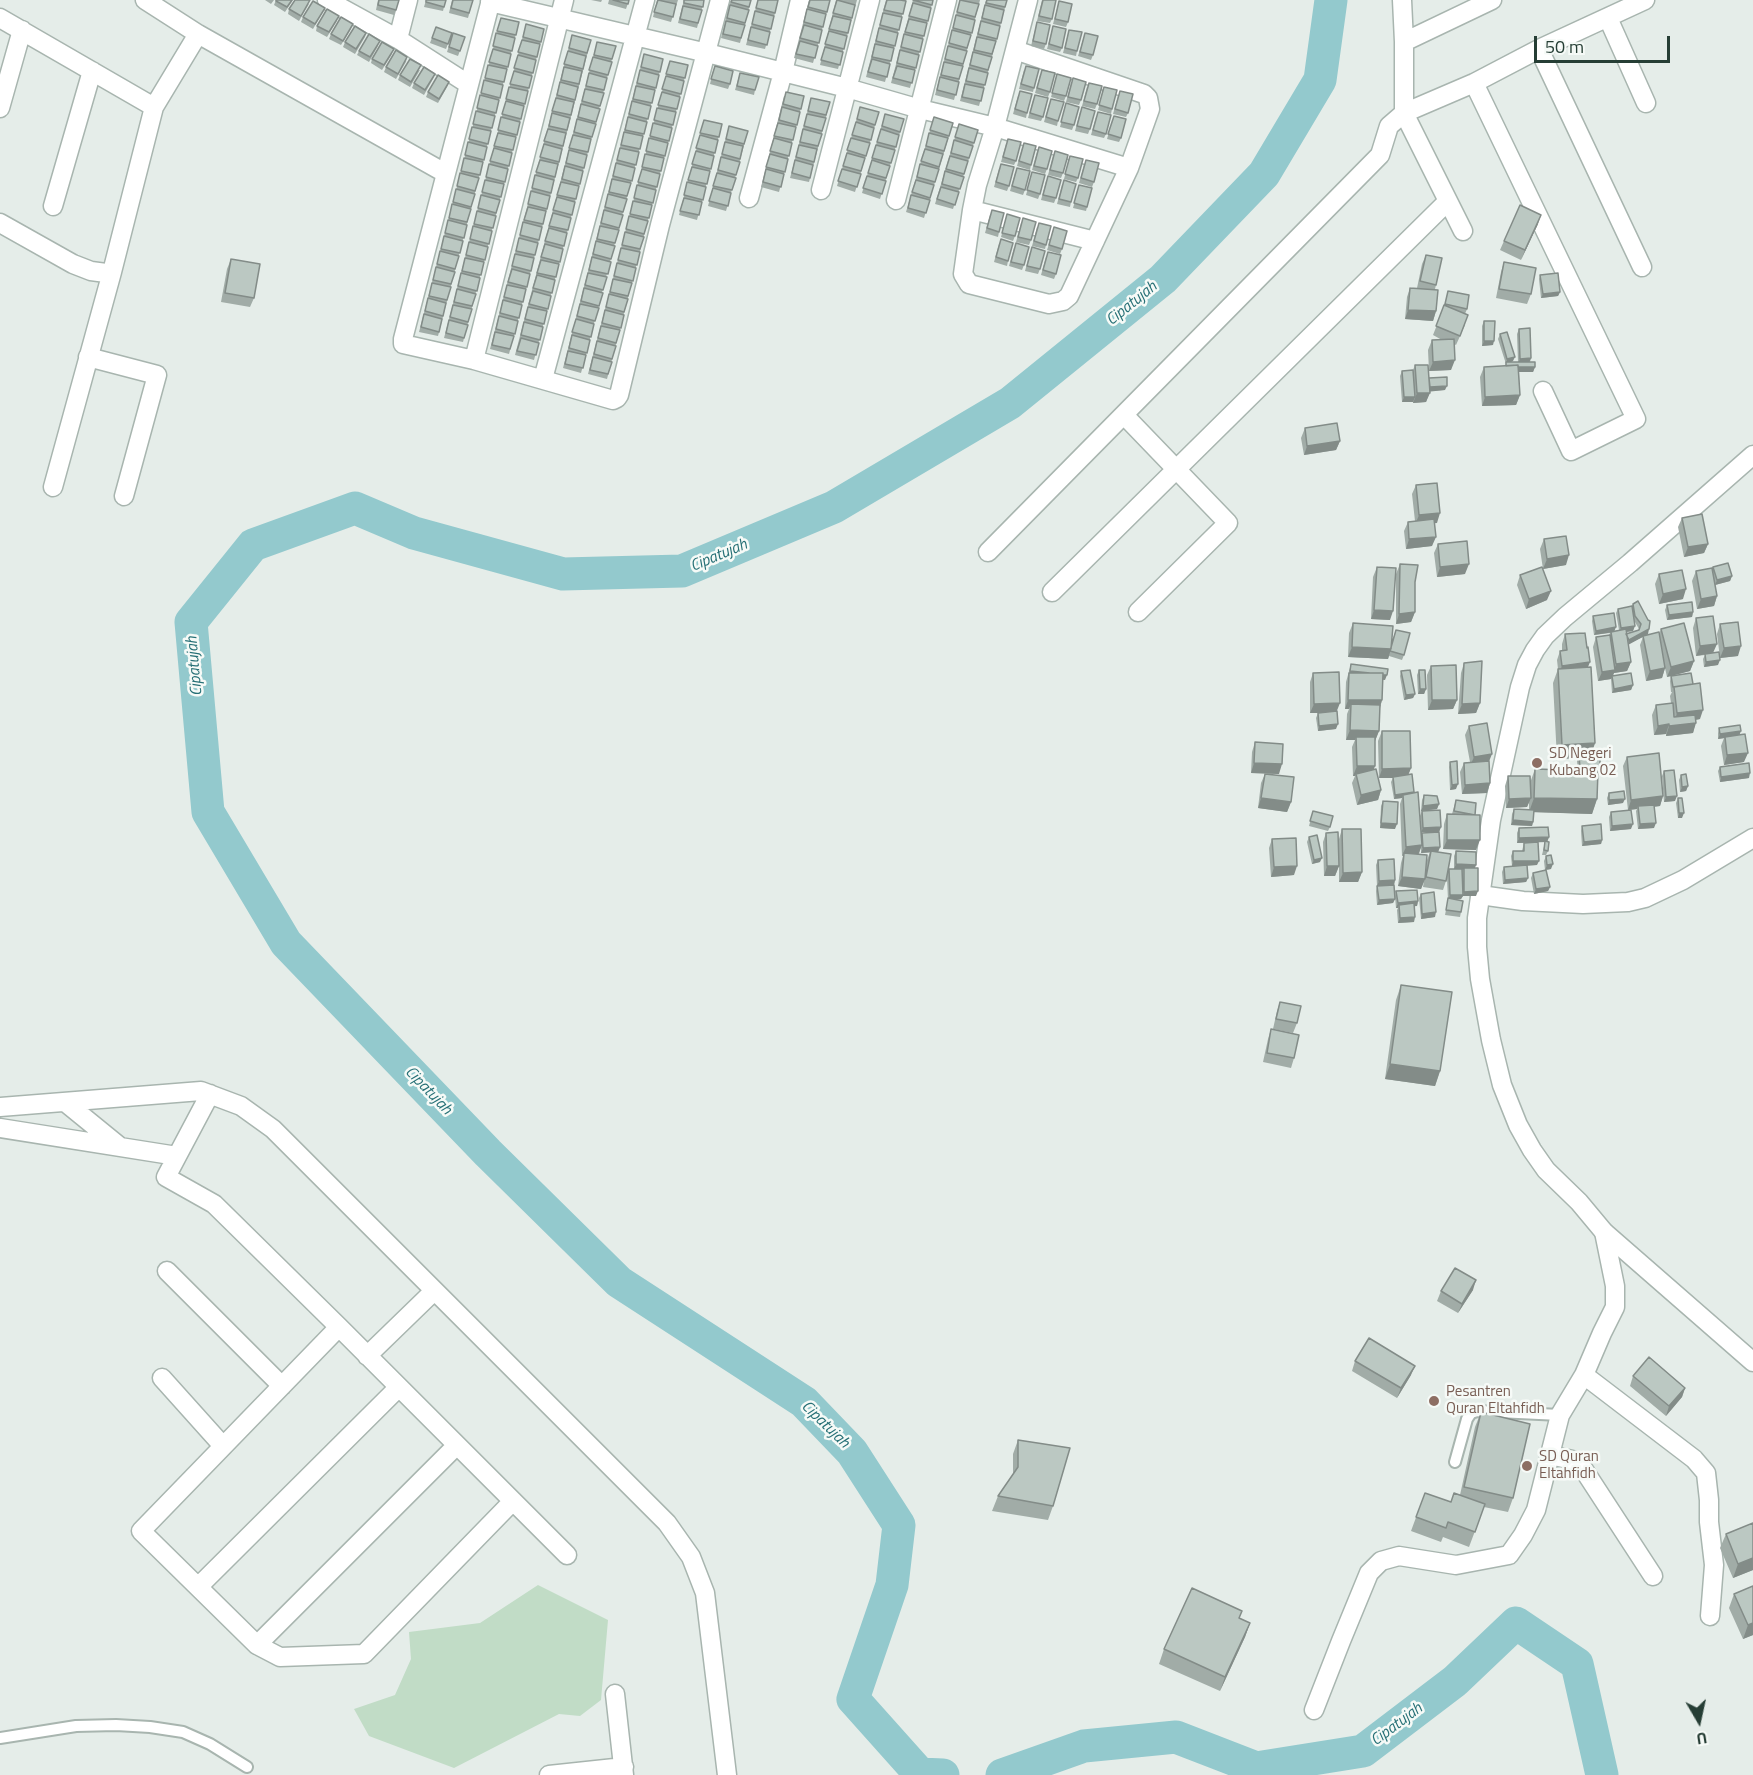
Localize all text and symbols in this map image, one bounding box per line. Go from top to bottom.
scale bar [1537,24,1674,62]
text: 50 m [1545,33,1584,60]
water label: Cipatujah [1103,278,1161,330]
water label: Cipatujah [688,536,750,576]
water label: Cipatujah [183,635,207,697]
place label: SD Negeri Kubang 02 [1549,745,1617,780]
marker: SD Negeri Kubang 02 [1530,756,1544,770]
water label: Cipatujah [400,1063,456,1119]
place label: Pesantren Quran Eltahfidh [1446,1383,1545,1418]
marker: Pesantren Quran Eltahfidh [1427,1394,1441,1408]
water label: Cipatujah [797,1397,853,1453]
place label: SD Quran Eltahfidh [1539,1448,1599,1483]
marker: SD Quran Eltahfidh [1520,1459,1534,1473]
north arrow [1669,1691,1729,1751]
water label: Cipatujah [1367,1699,1427,1751]
text: U [1695,1726,1709,1751]

